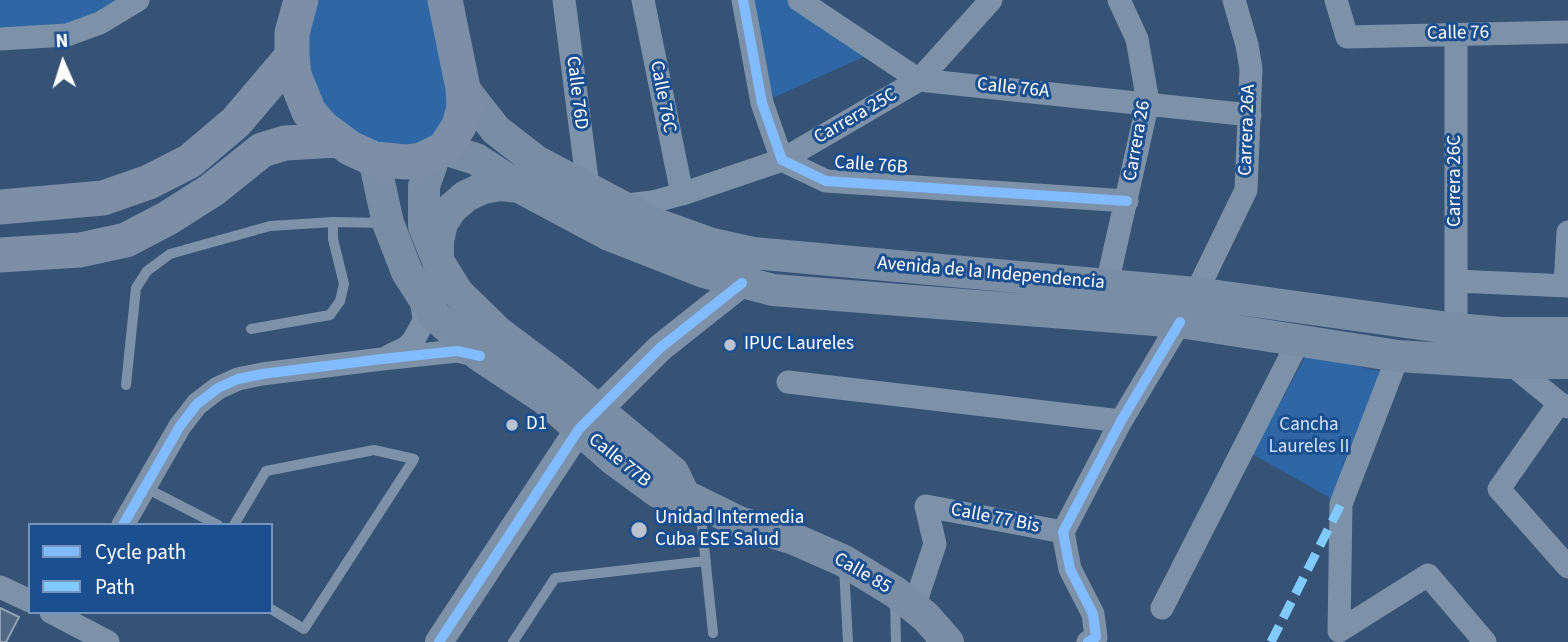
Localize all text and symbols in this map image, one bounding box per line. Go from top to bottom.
street label: Calle 76 [1427,22,1489,46]
north arrow [28,28,98,98]
text: N [55,28,69,55]
street label: Calle 76D [560,55,592,131]
street label: Calle 76C [644,59,680,135]
street label: Calle 76A [976,74,1050,104]
street label: Carrera 25C [810,84,902,150]
street label: Carrera 26A [1235,84,1261,176]
street label: Carrera 26 [1120,99,1156,183]
street label: Carrera 26C [1445,135,1467,227]
street label: Calle 76B [834,152,908,180]
street label: Avenida de la Independencia [876,253,1106,295]
place label: IPUC Laureles [744,334,854,356]
marker: IPUC Laureles [722,337,738,353]
place label: D1 [526,414,547,436]
park label: Cancha Laureles II [1269,415,1349,459]
marker: D1 [504,417,520,433]
street label: Calle 77B [583,429,655,493]
street label: Calle 77 Bis [949,499,1041,539]
place label: Unidad Intermedia Cuba ESE Salud [655,508,804,552]
marker: Unidad Intermedia Cuba ESE Salud [629,520,649,540]
legend [28,523,273,614]
text: Cycle path [95,537,186,567]
street label: Calle 85 [829,549,895,599]
text: Path [95,572,135,602]

